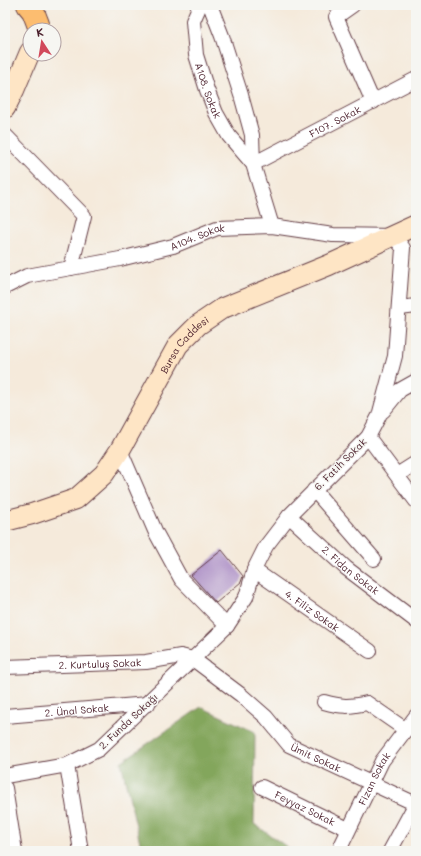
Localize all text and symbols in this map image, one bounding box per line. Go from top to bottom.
north arrow [22,22,62,62]
text: K [35,24,45,40]
street label: A108. Sokak [192,61,225,121]
street label: F107. Sokak [307,102,363,141]
street label: A104. Sokak [168,221,225,254]
street label: Bursa Caddesi [157,313,212,376]
street label: 6. Fatih Sokak [311,435,369,493]
street label: 2. Fidan Sokak [319,542,382,598]
street label: 4. Filiz Sokak [282,587,342,635]
street label: 2. Kurtuluş Sokak [58,655,142,672]
street label: 2. Funda Sokağı [95,690,161,752]
street label: 2. Ünal Sokak [44,700,109,720]
street label: Ümit Sokak [288,740,343,775]
street label: Fizan Sokak [355,749,393,807]
street label: Feyyaz Sokak [273,787,338,829]

